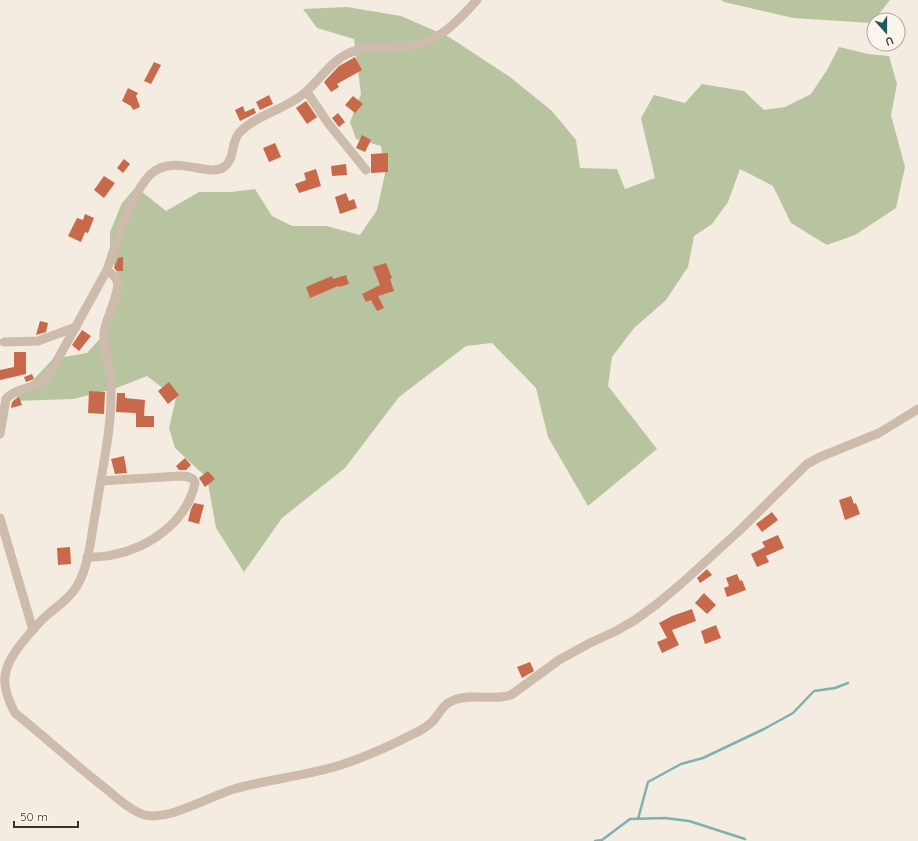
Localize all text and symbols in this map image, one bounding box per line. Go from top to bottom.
north arrow [866,12,906,52]
text: U [883,33,896,49]
scale bar [14,803,78,829]
text: 50 m [20,809,48,824]

